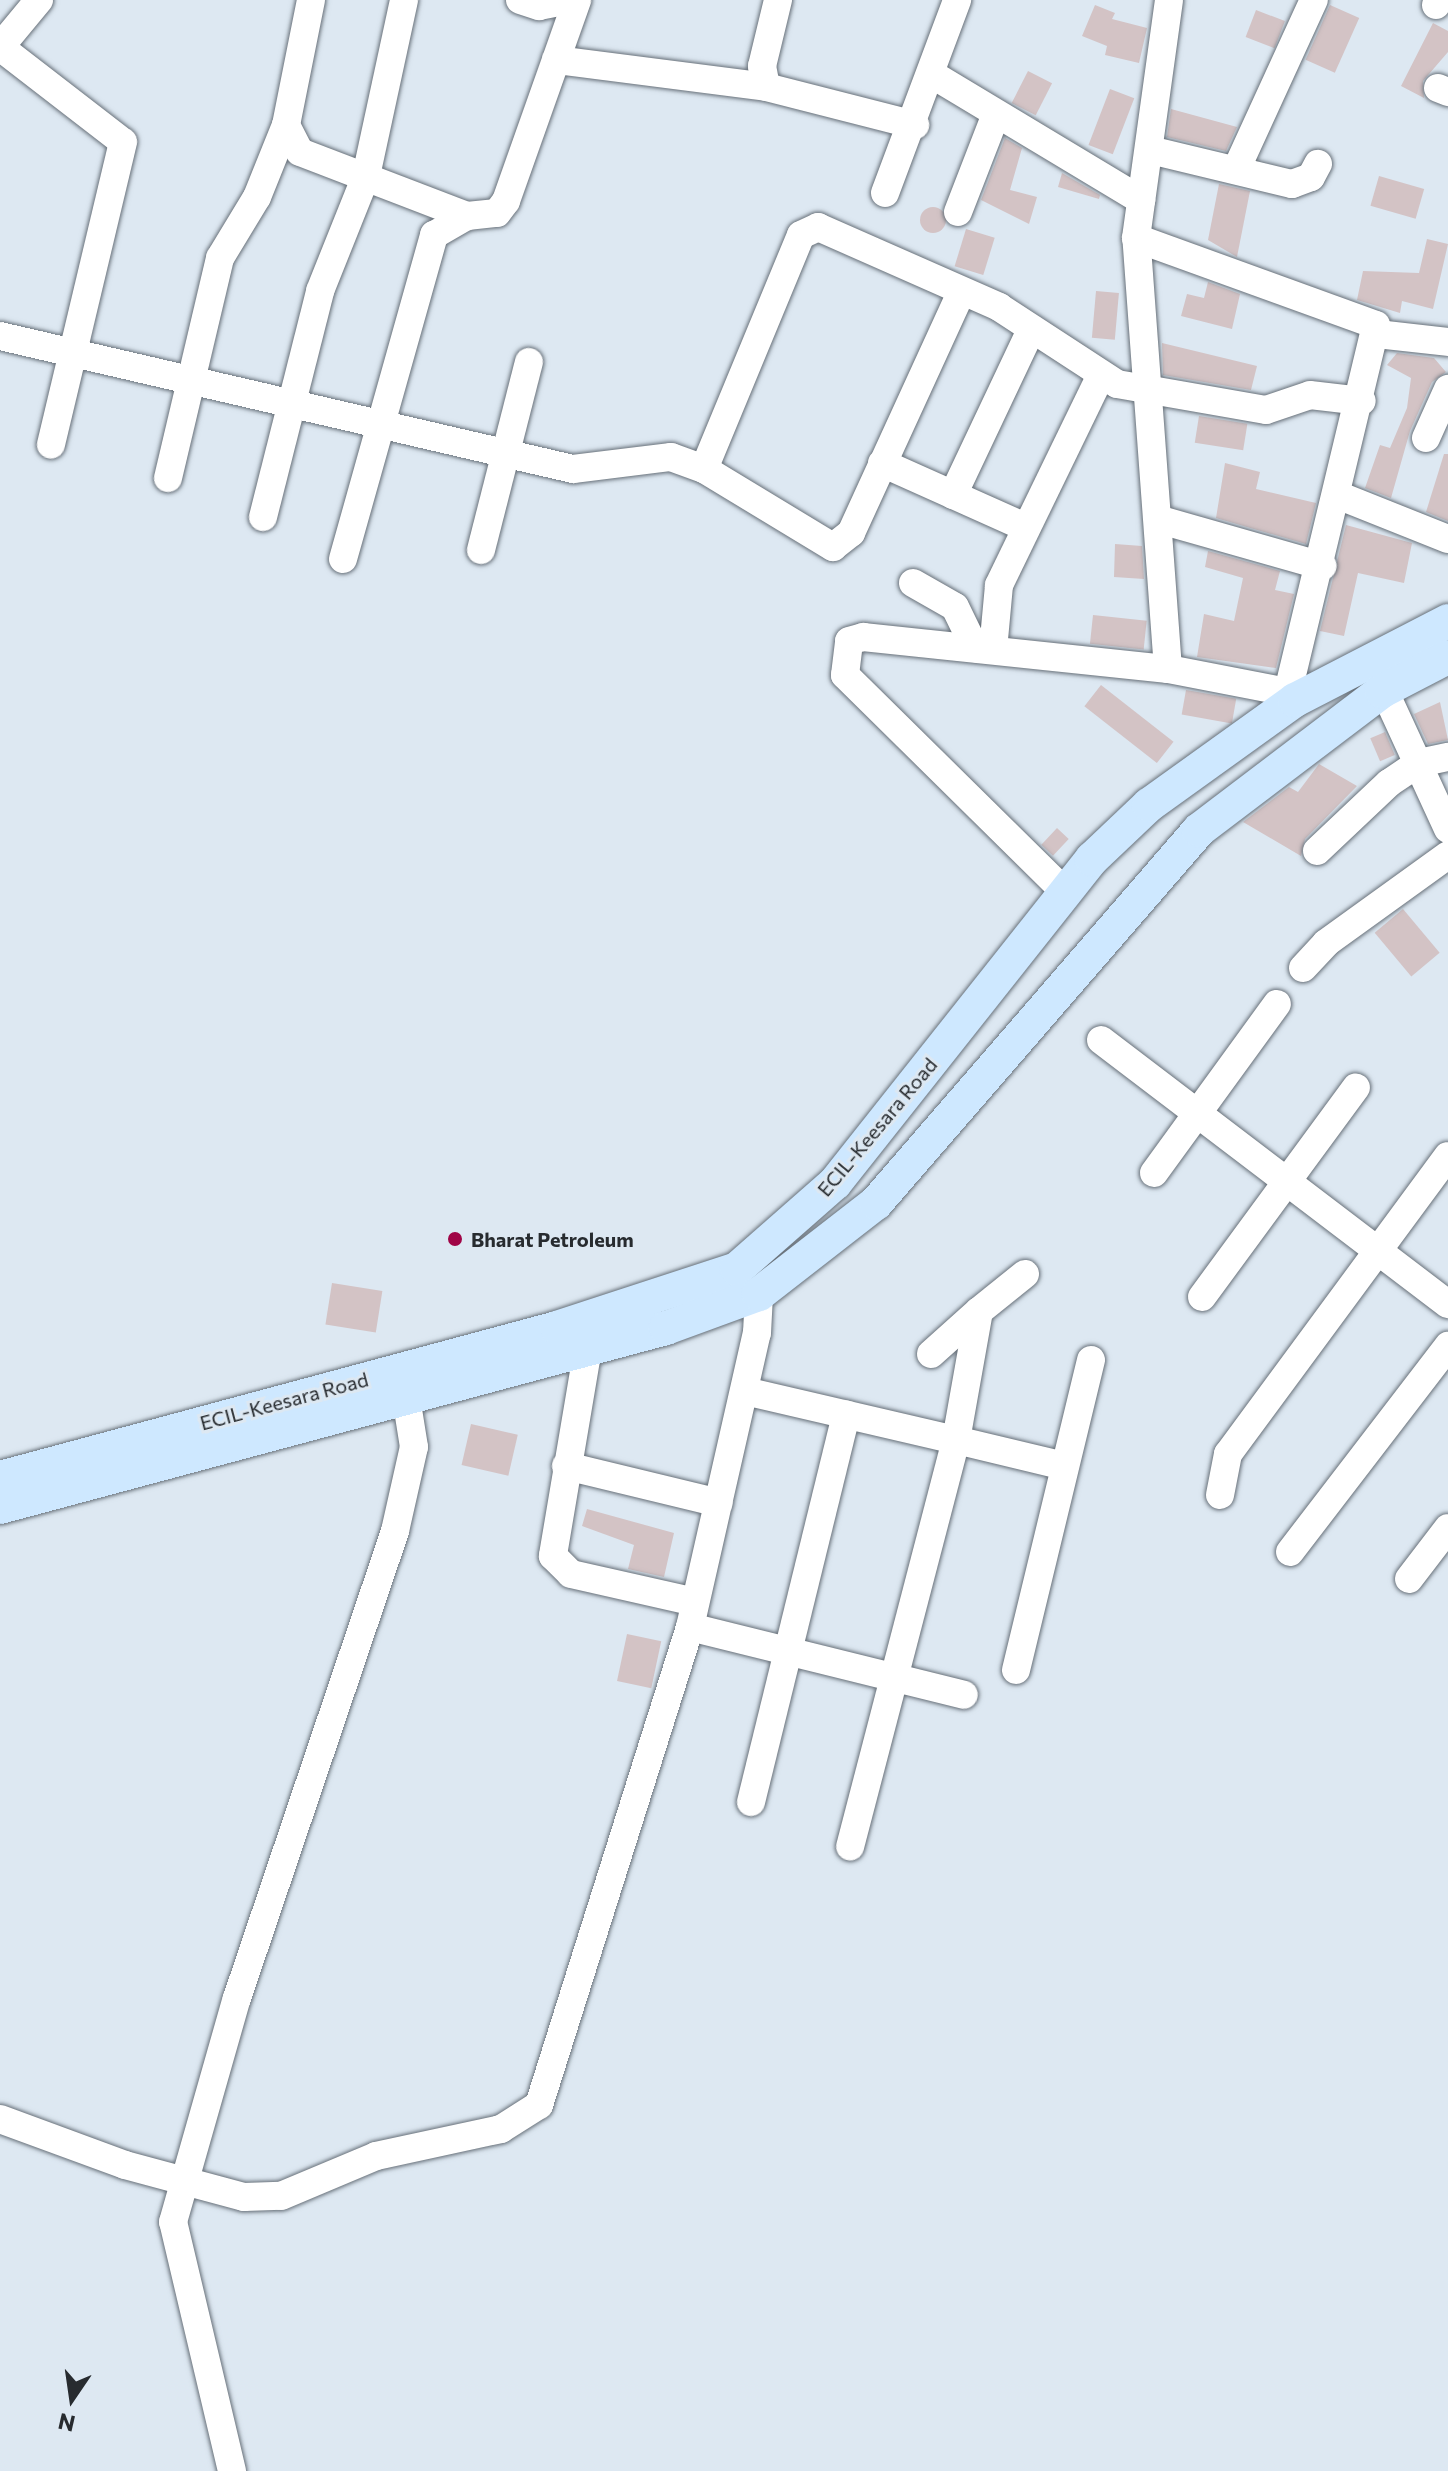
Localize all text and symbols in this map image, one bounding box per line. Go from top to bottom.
street label: ECIL-Keesara Road [812,1053,942,1201]
place label: Bharat Petroleum [471,1227,634,1251]
marker: Bharat Petroleum [446,1230,464,1248]
street label: ECIL-Keesara Road [197,1367,371,1435]
north arrow [32,2359,112,2439]
text: N [55,2408,78,2438]

